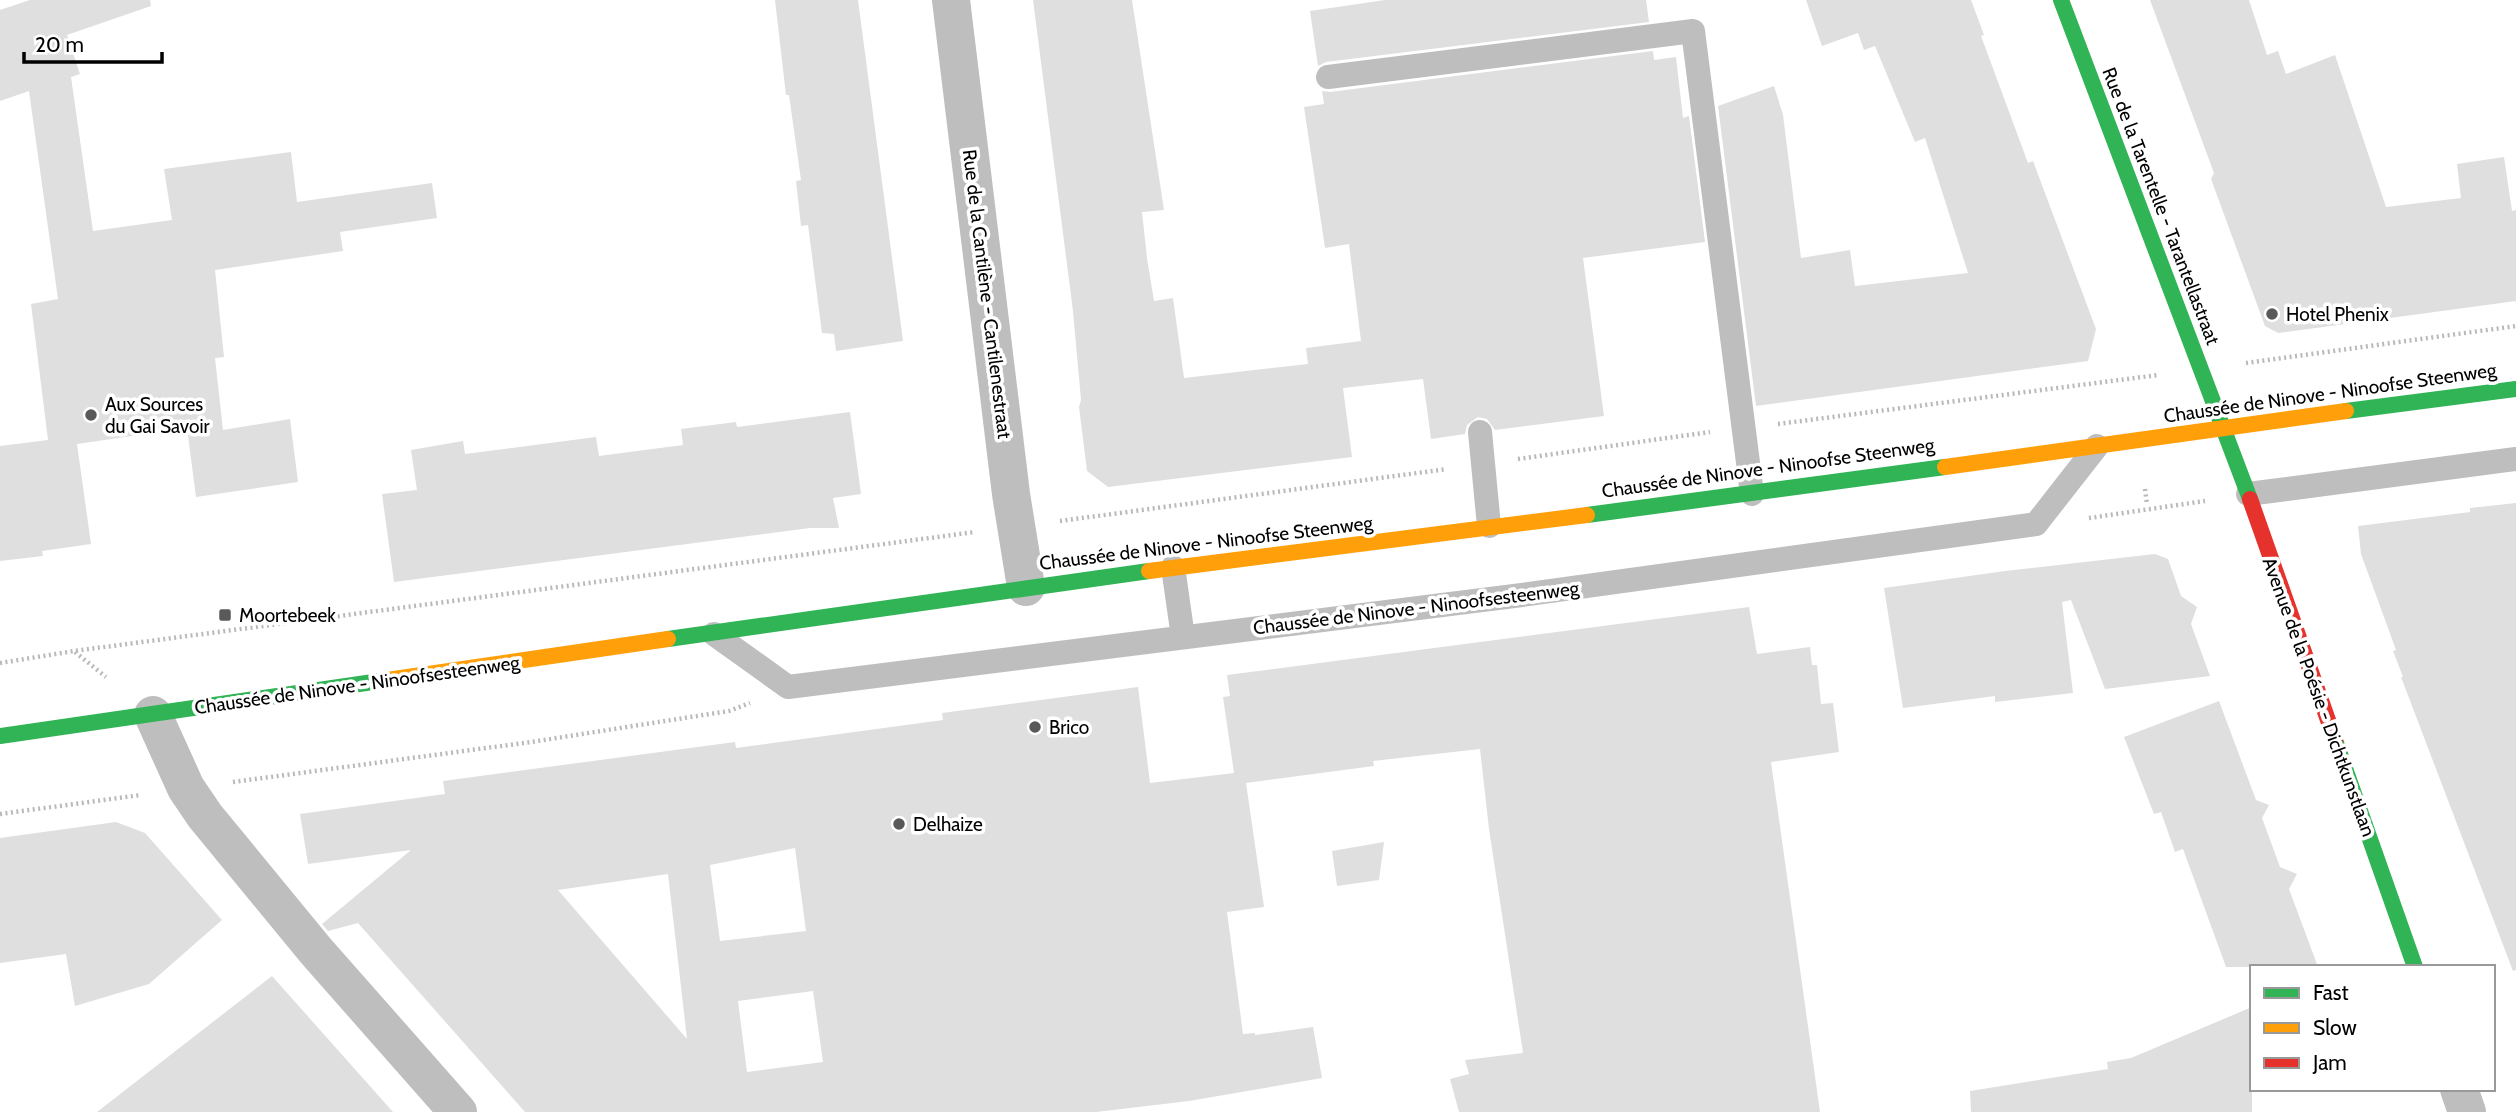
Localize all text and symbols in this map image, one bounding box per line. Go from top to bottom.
scale bar [24,21,163,65]
text: 20 m [35,32,84,57]
street label: Rue de la Tarentelle - Tarantellastraat [2097,64,2225,348]
street label: Rue de la Cantilène - Cantilenestraat [958,148,1016,441]
place label: Hotel Phenix [2286,303,2389,326]
marker: Hotel Phenix [2264,306,2280,322]
street label: Chaussée de Ninove - Ninoofse Steenweg [2162,358,2498,428]
place label: Aux Sources du Gai Savoir [105,393,210,438]
marker: Aux Sources du Gai Savoir [83,407,99,423]
street label: Chaussée de Ninove - Ninoofse Steenweg [1600,433,1936,503]
street label: Chaussée de Ninove - Ninoofse Steenweg [1038,511,1374,575]
street label: Avenue de la Poésie - Dichtkunstlaan [2258,554,2380,840]
street label: Chaussée de Ninove - Ninoofsesteenweg [1252,577,1581,639]
place label: Moortebeek [239,604,336,627]
marker: Moortebeek [217,607,233,623]
street label: Chaussée de Ninove - Ninoofsesteenweg [193,651,522,719]
place label: Brico [1049,716,1089,739]
marker: Brico [1027,719,1043,735]
place label: Delhaize [913,813,983,836]
marker: Delhaize [891,816,907,832]
legend [2250,965,2495,1091]
text: Fast [2313,980,2349,1005]
text: Slow [2313,1015,2357,1040]
text: Jam [2312,1050,2347,1075]

